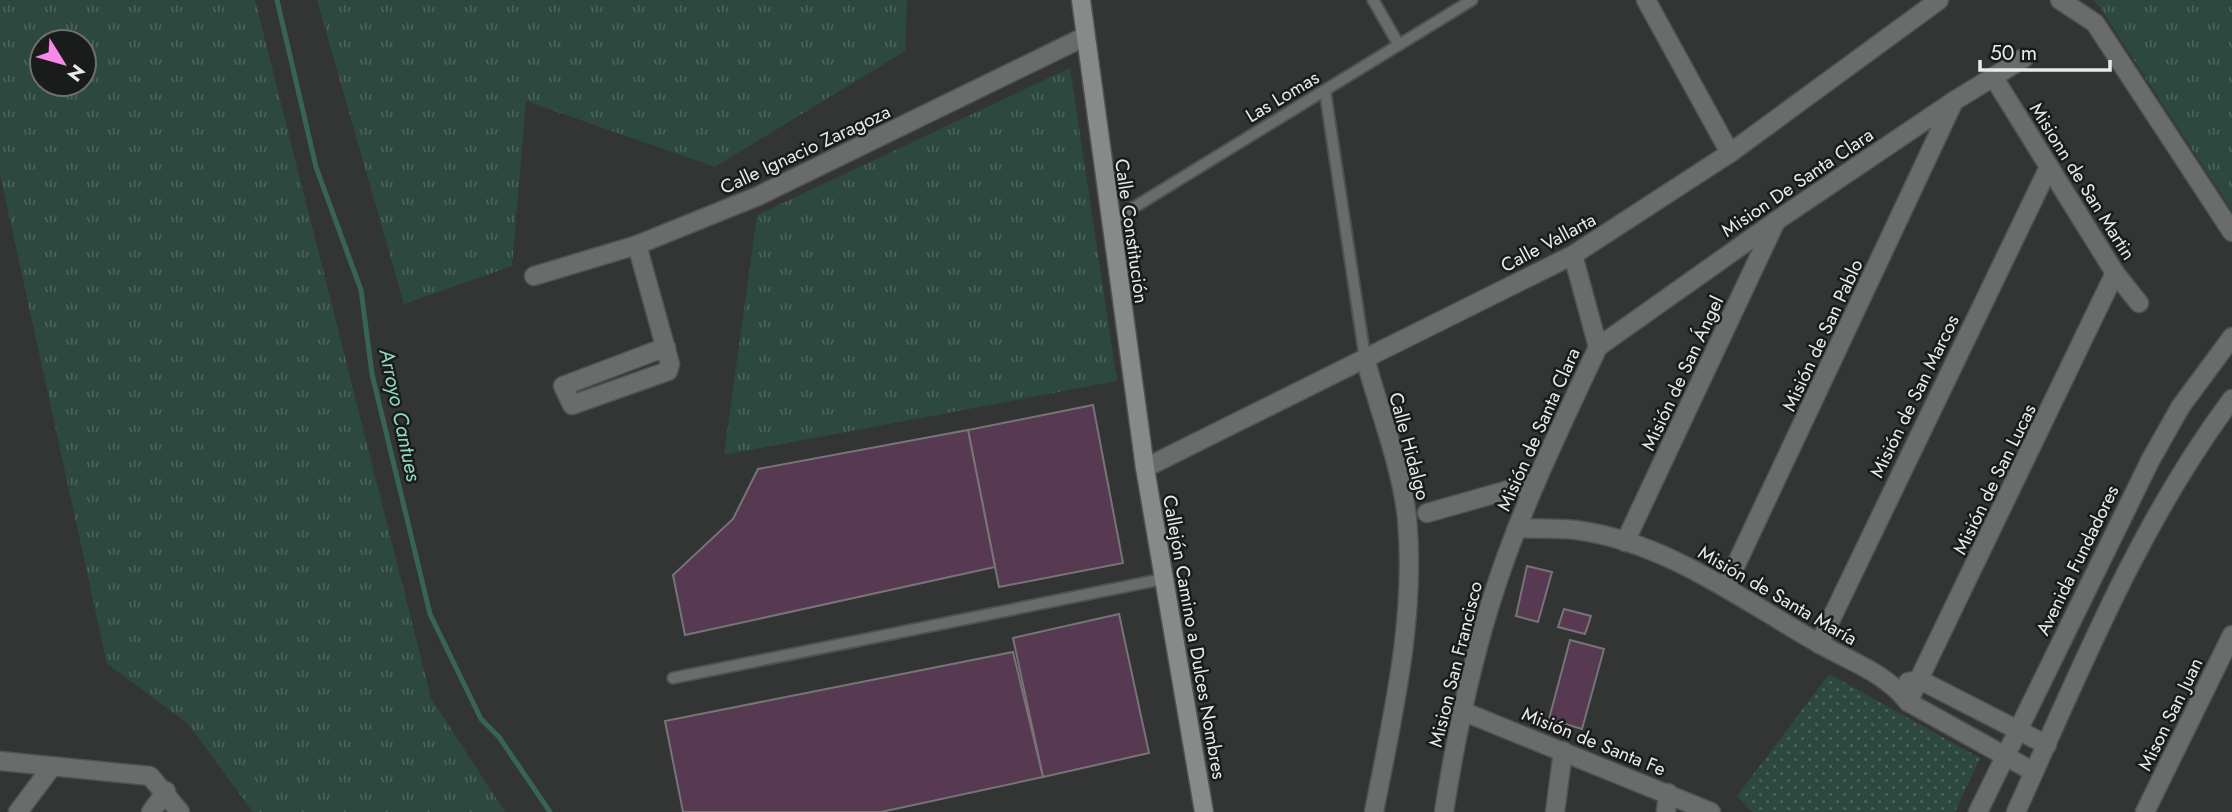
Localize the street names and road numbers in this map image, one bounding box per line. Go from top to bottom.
street label: Las Lomas [1240,64,1324,129]
street label: Misionn de San Martin [2023,97,2142,265]
street label: Calle Ignacio Zaragoza [716,98,895,201]
street label: Mision De Santa Clara [1716,121,1879,244]
street label: Calle Constitución [1108,157,1155,305]
street label: Calle Vallarta [1496,206,1601,279]
street label: Misión de San Pablo [1775,255,1870,416]
street label: Misión de San Ángel [1635,291,1730,455]
street label: Misión de San Marcos [1863,310,1966,482]
street label: Misión de Santa Clara [1490,343,1587,515]
street label: Calle Hidalgo [1382,389,1437,503]
street label: Misión de San Lucas [1946,399,2043,559]
street label: Avenida Fundadores [2029,480,2126,640]
street label: Callejón Camino a Dulces Nombres [1156,493,1233,782]
street label: Misión de Santa María [1693,539,1862,652]
street label: Mision San Francisco [1422,578,1489,750]
street label: Mison San Juan [2131,653,2210,775]
street label: Misión de Santa Fe [1518,700,1670,783]

